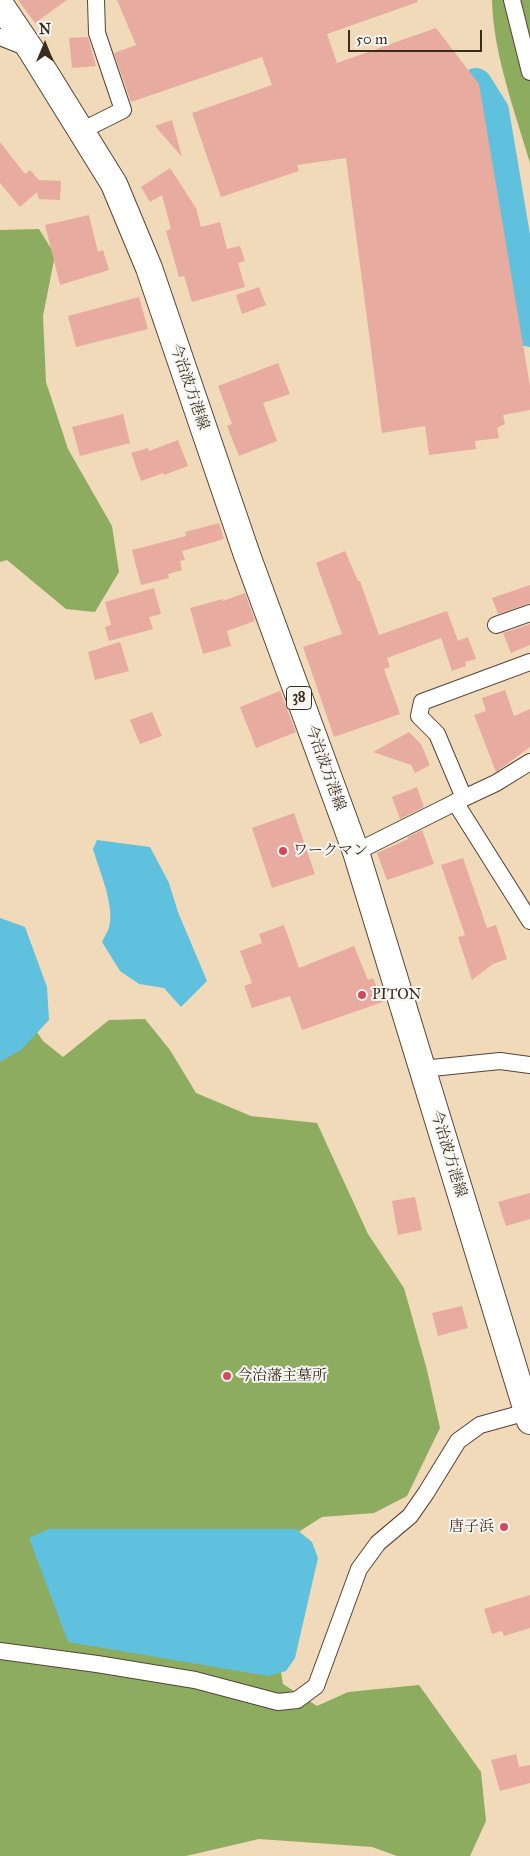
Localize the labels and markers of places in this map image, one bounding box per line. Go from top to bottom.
place label: ワークマン [293,842,368,860]
marker: ワークマン [277,845,289,857]
place label: PITON [372,986,421,1004]
marker: PITON [356,989,368,1001]
place label: 今治藩主墓所 [237,1367,327,1385]
marker: 今治藩主墓所 [221,1370,233,1382]
place label: 唐子浜 [449,1518,494,1536]
marker: 唐子浜 [498,1521,510,1533]

